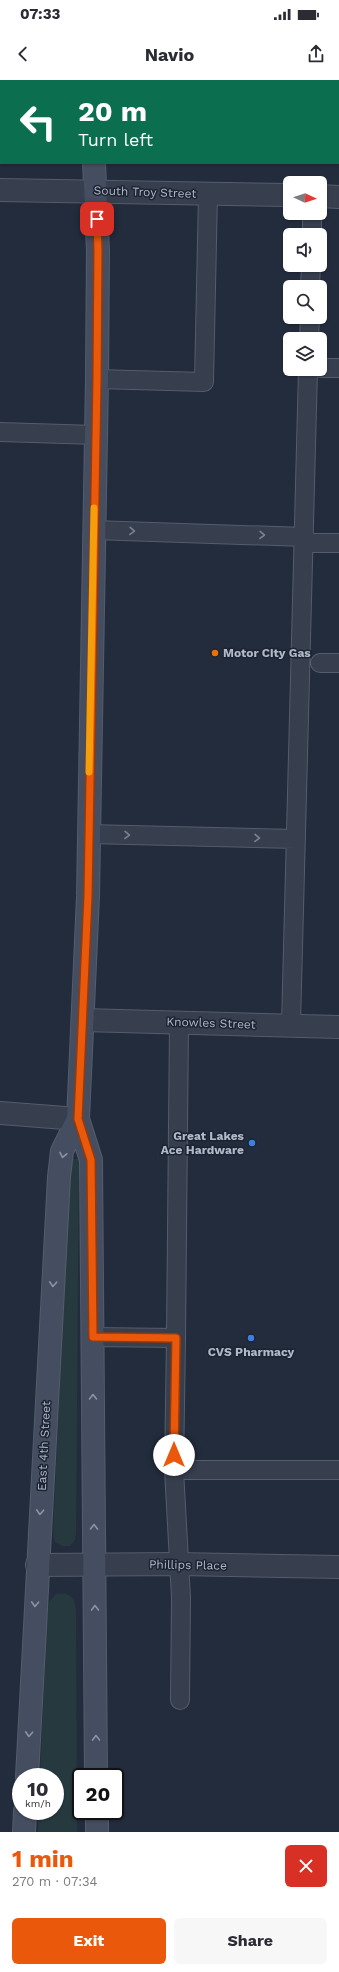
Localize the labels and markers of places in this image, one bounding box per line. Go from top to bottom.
pin [80,202,114,236]
place label: Motor City Gas [223,646,311,660]
marker: Motor City Gas [210,648,220,658]
place label: Great Lakes Ace Hardware [161,1129,245,1157]
marker: Great Lakes Ace Hardware [247,1138,257,1148]
marker: CVS Pharmacy [246,1333,256,1343]
place label: CVS Pharmacy [208,1345,295,1359]

